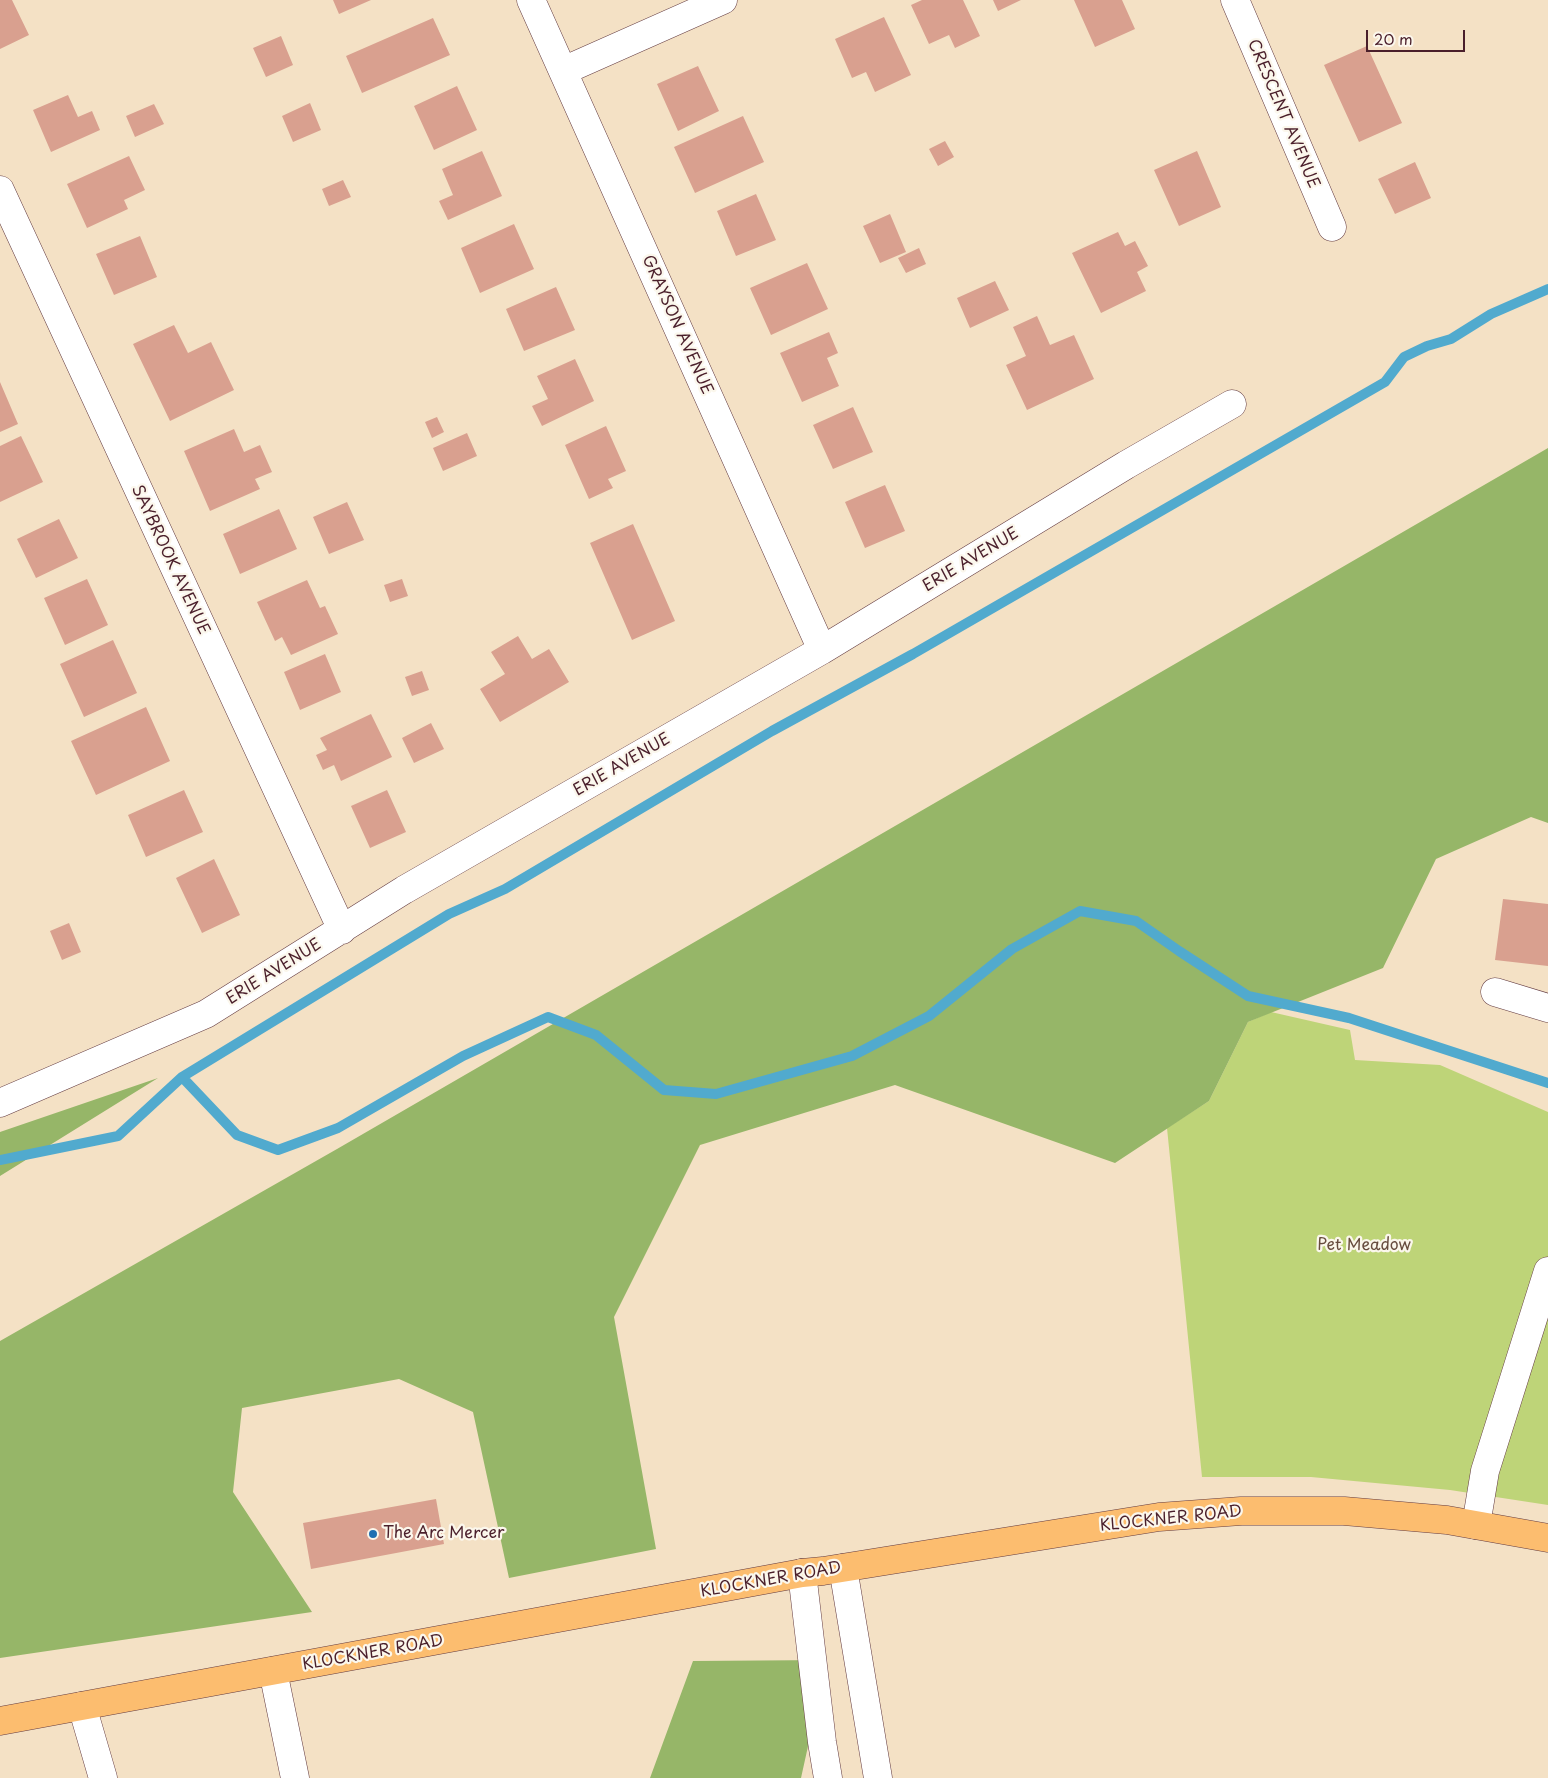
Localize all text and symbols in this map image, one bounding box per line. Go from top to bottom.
scale bar [1368,20,1467,52]
text: 20 m [1374,27,1413,50]
street label: CRESCENT AVENUE [1243,37,1323,191]
street label: GRAYSON AVENUE [638,252,716,398]
street label: SAYBROOK AVENUE [127,482,213,638]
street label: ERIE AVENUE [920,524,1022,596]
street label: ERIE AVENUE [570,730,674,800]
street label: ERIE AVENUE [223,935,325,1009]
park label: Pet Meadow [1317,1236,1411,1256]
street label: KLOCKNER ROAD [1099,1502,1243,1536]
place label: The Arc Mercer [383,1524,504,1544]
marker: The Arc Mercer [367,1528,379,1540]
street label: KLOCKNER ROAD [699,1558,843,1602]
street label: KLOCKNER ROAD [301,1631,445,1675]

